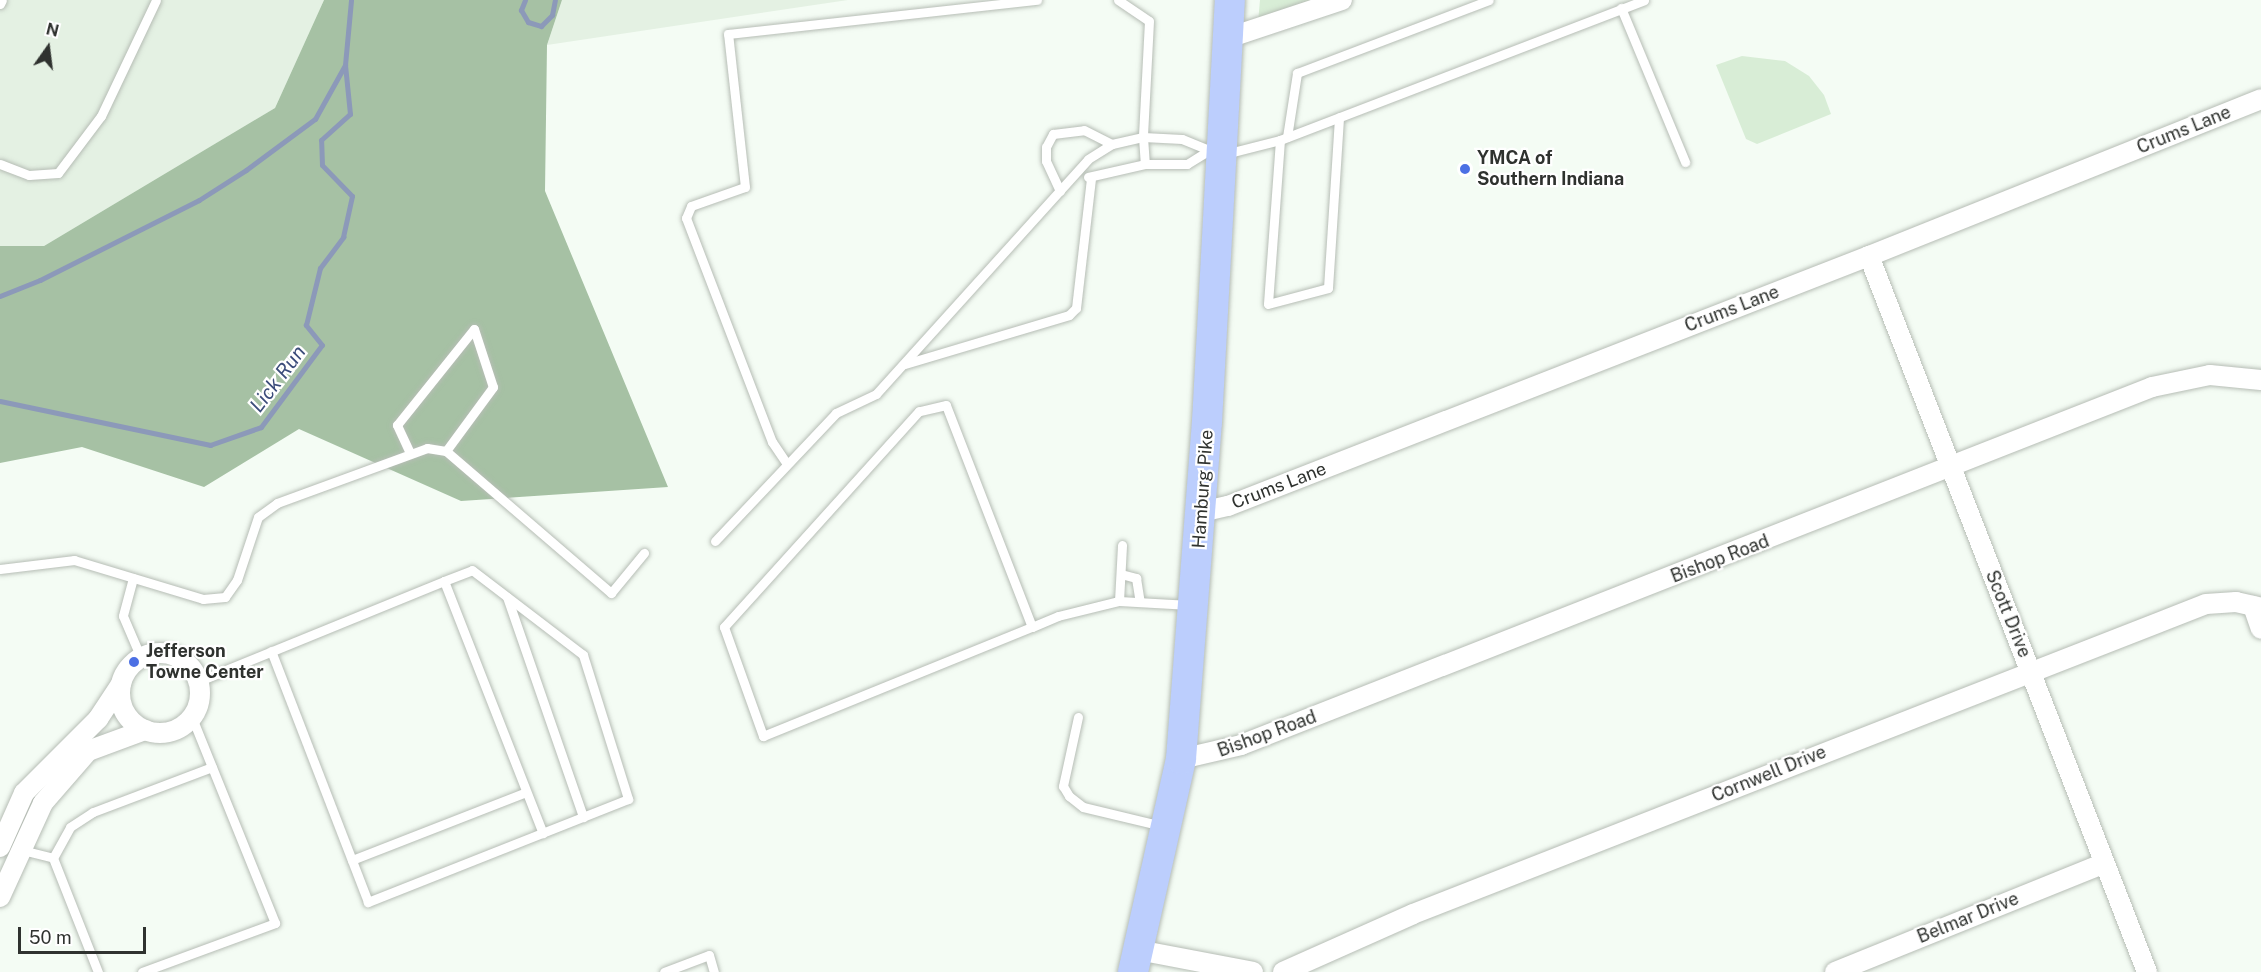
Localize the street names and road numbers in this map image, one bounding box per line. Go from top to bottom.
street label: Crums Lane [2134,101,2234,159]
street label: Crums Lane [1682,281,1782,337]
street label: Hamburg Pike [1188,429,1218,549]
street label: Crums Lane [1229,458,1329,514]
street label: Bishop Road [1668,530,1772,588]
street label: Scott Drive [1981,567,2035,661]
street label: Bishop Road [1214,706,1320,762]
street label: Cornwell Drive [1708,741,1830,807]
street label: Belmar Drive [1914,888,2022,948]

